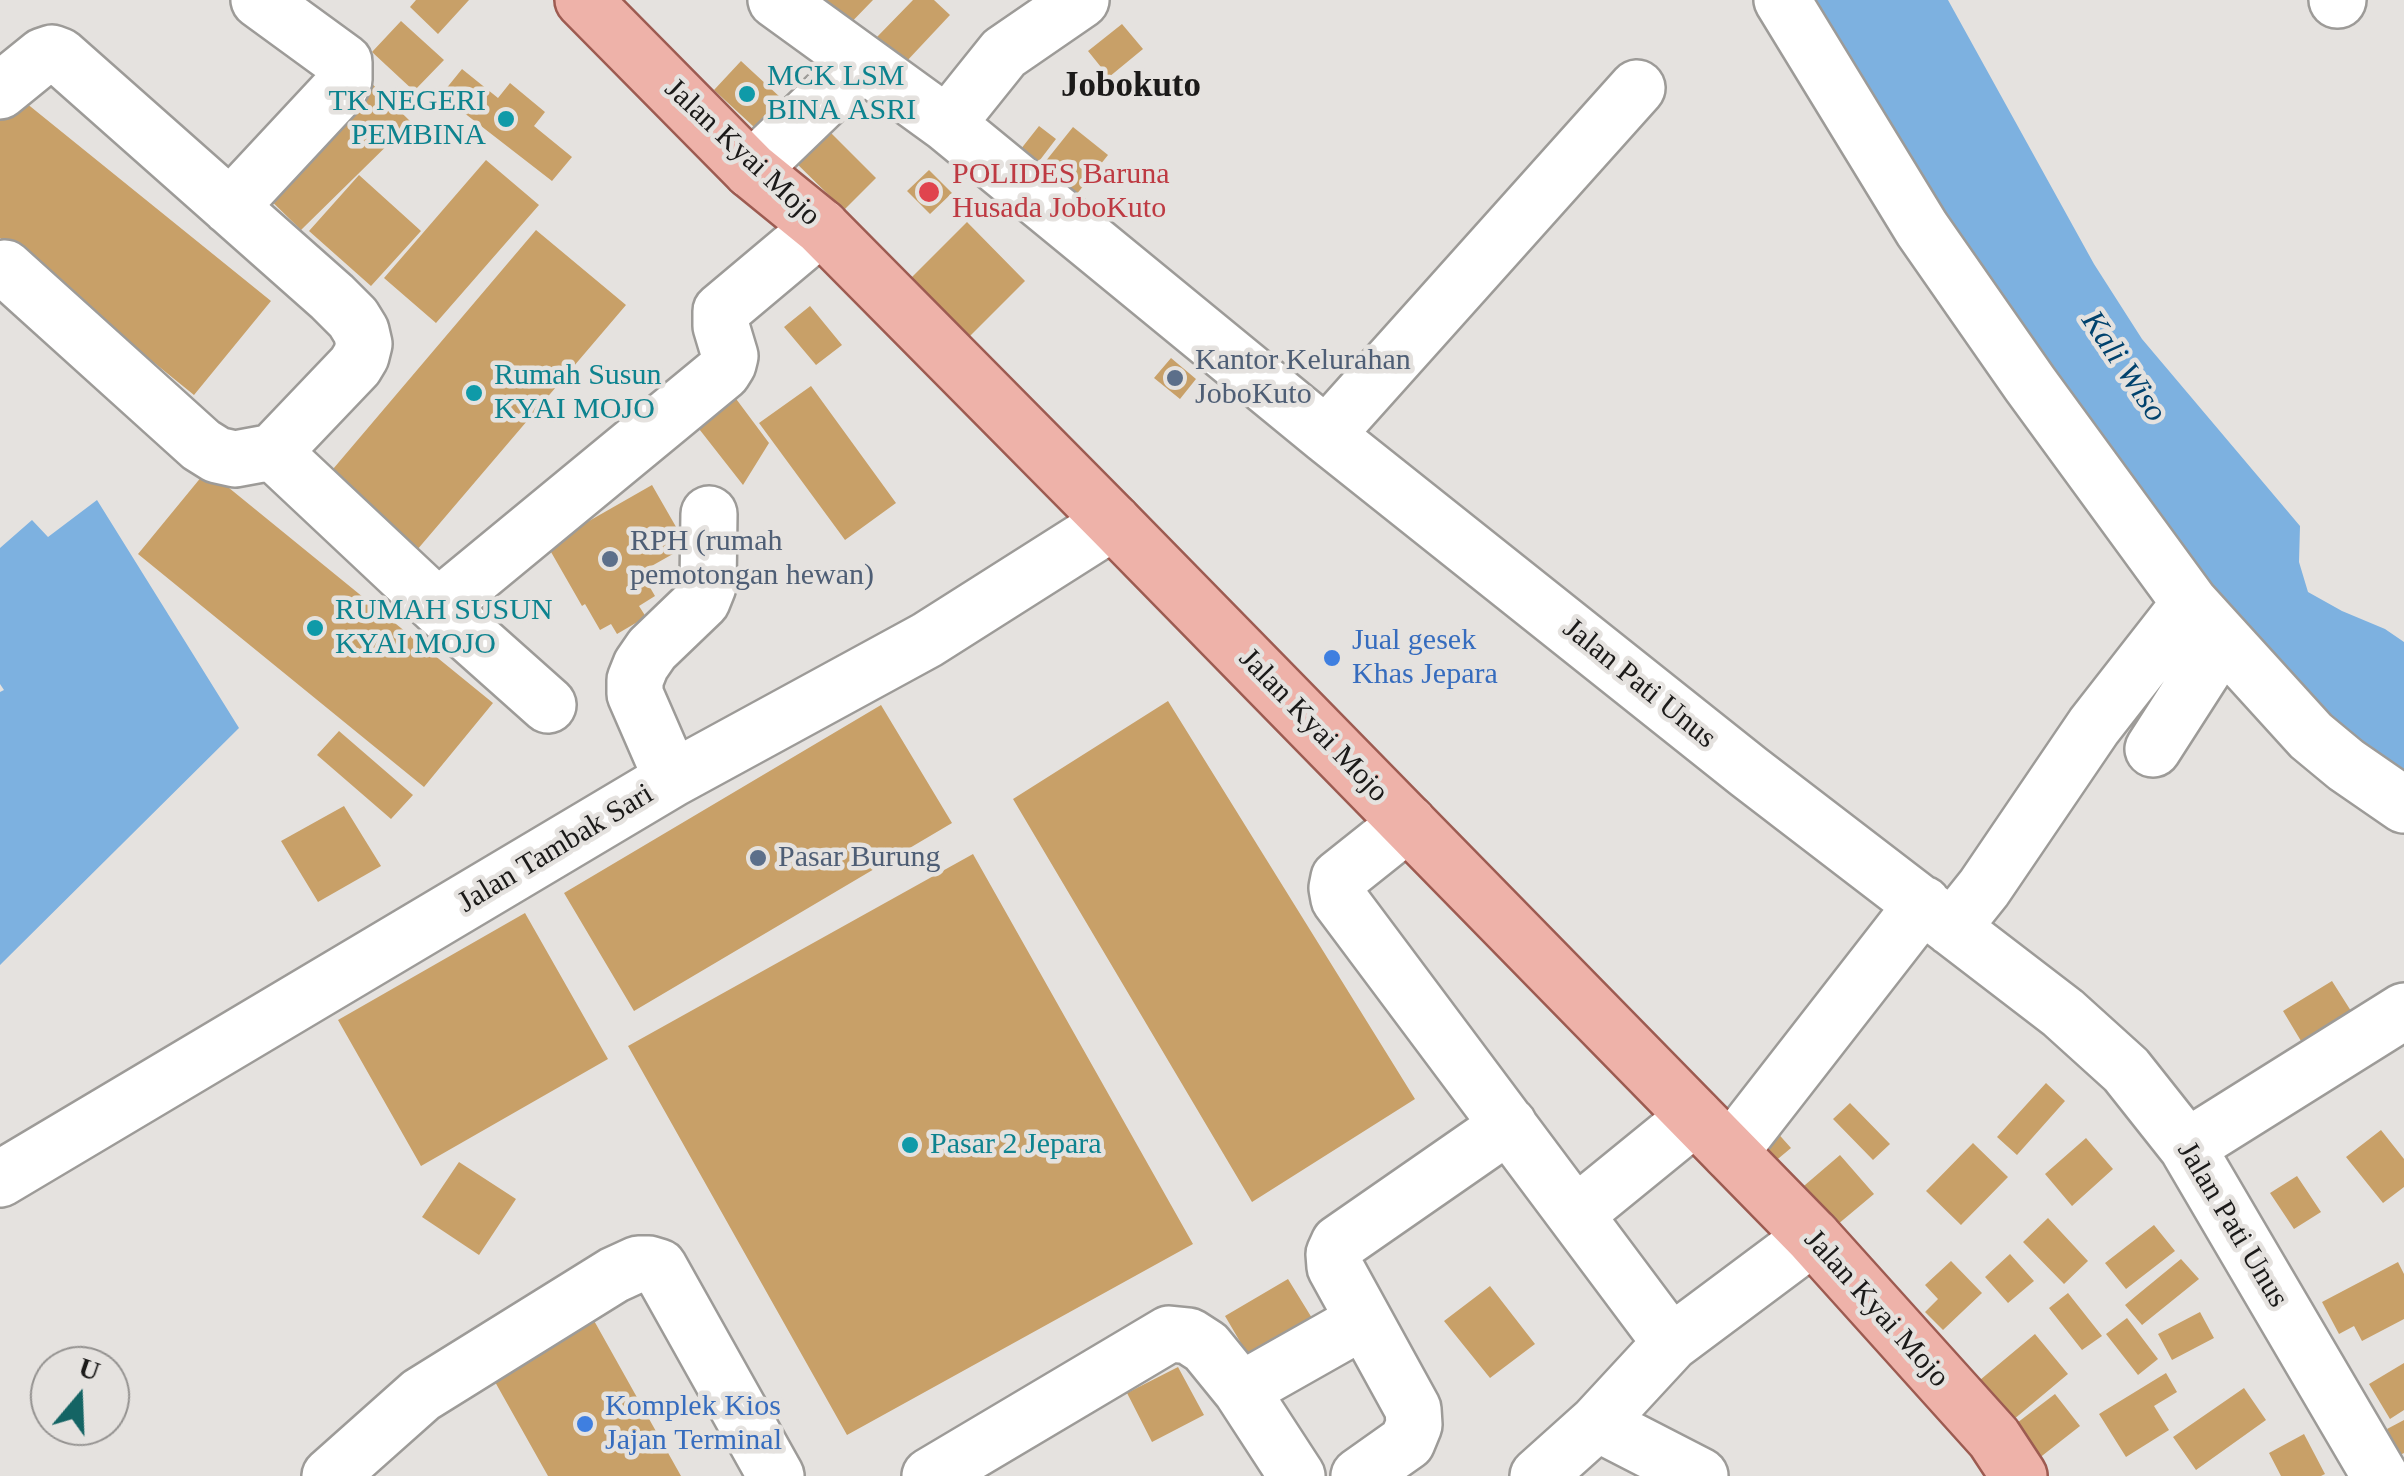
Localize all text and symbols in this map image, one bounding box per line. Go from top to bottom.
place label: MCK LSM BINA ASRI [767,59,916,130]
district label: Jobokuto [1061,66,1201,108]
street label: Jalan Kyai Mojo [657,72,827,234]
marker: MCK LSM BINA ASRI [736,83,758,105]
place label: TK NEGERI PEMBINA [329,84,486,154]
marker: TK NEGERI PEMBINA [495,108,517,130]
place label: POLIDES Baruna Husada JoboKuto [952,157,1169,228]
marker: POLIDES Baruna Husada JoboKuto [916,179,942,205]
water label: Kali Wiso [2072,304,2174,430]
place label: Kantor Kelurahan JoboKuto [1195,343,1411,414]
place label: Rumah Susun KYAI MOJO [494,358,662,428]
marker: Kantor Kelurahan JoboKuto [1164,367,1186,389]
marker: Rumah Susun KYAI MOJO [463,382,485,404]
place label: RPH (rumah pemotongan hewan) [630,524,874,594]
marker: RPH (rumah pemotongan hewan) [599,548,621,570]
place label: RUMAH SUSUN KYAI MOJO [335,593,553,664]
street label: Jalan Pati Unus [1555,611,1723,757]
marker: RUMAH SUSUN KYAI MOJO [304,617,326,639]
place label: Jual gesek Khas Jepara [1352,623,1498,694]
street label: Jalan Kyai Mojo [1231,642,1395,810]
marker: Jual gesek Khas Jepara [1321,647,1343,669]
street label: Jalan Tambak Sari [452,777,660,921]
place label: Pasar Burung [778,840,940,876]
marker: Pasar Burung [747,847,769,869]
place label: Pasar 2 Jepara [930,1127,1102,1163]
marker: Pasar 2 Jepara [899,1134,921,1156]
street label: Jalan Pati Unus [2169,1136,2295,1314]
street label: Jalan Kyai Mojo [1796,1223,1956,1395]
north arrow [30,1346,130,1446]
text: U [75,1351,104,1387]
place label: Komplek Kios Jajan Terminal [605,1389,782,1460]
marker: Komplek Kios Jajan Terminal [574,1413,596,1435]

